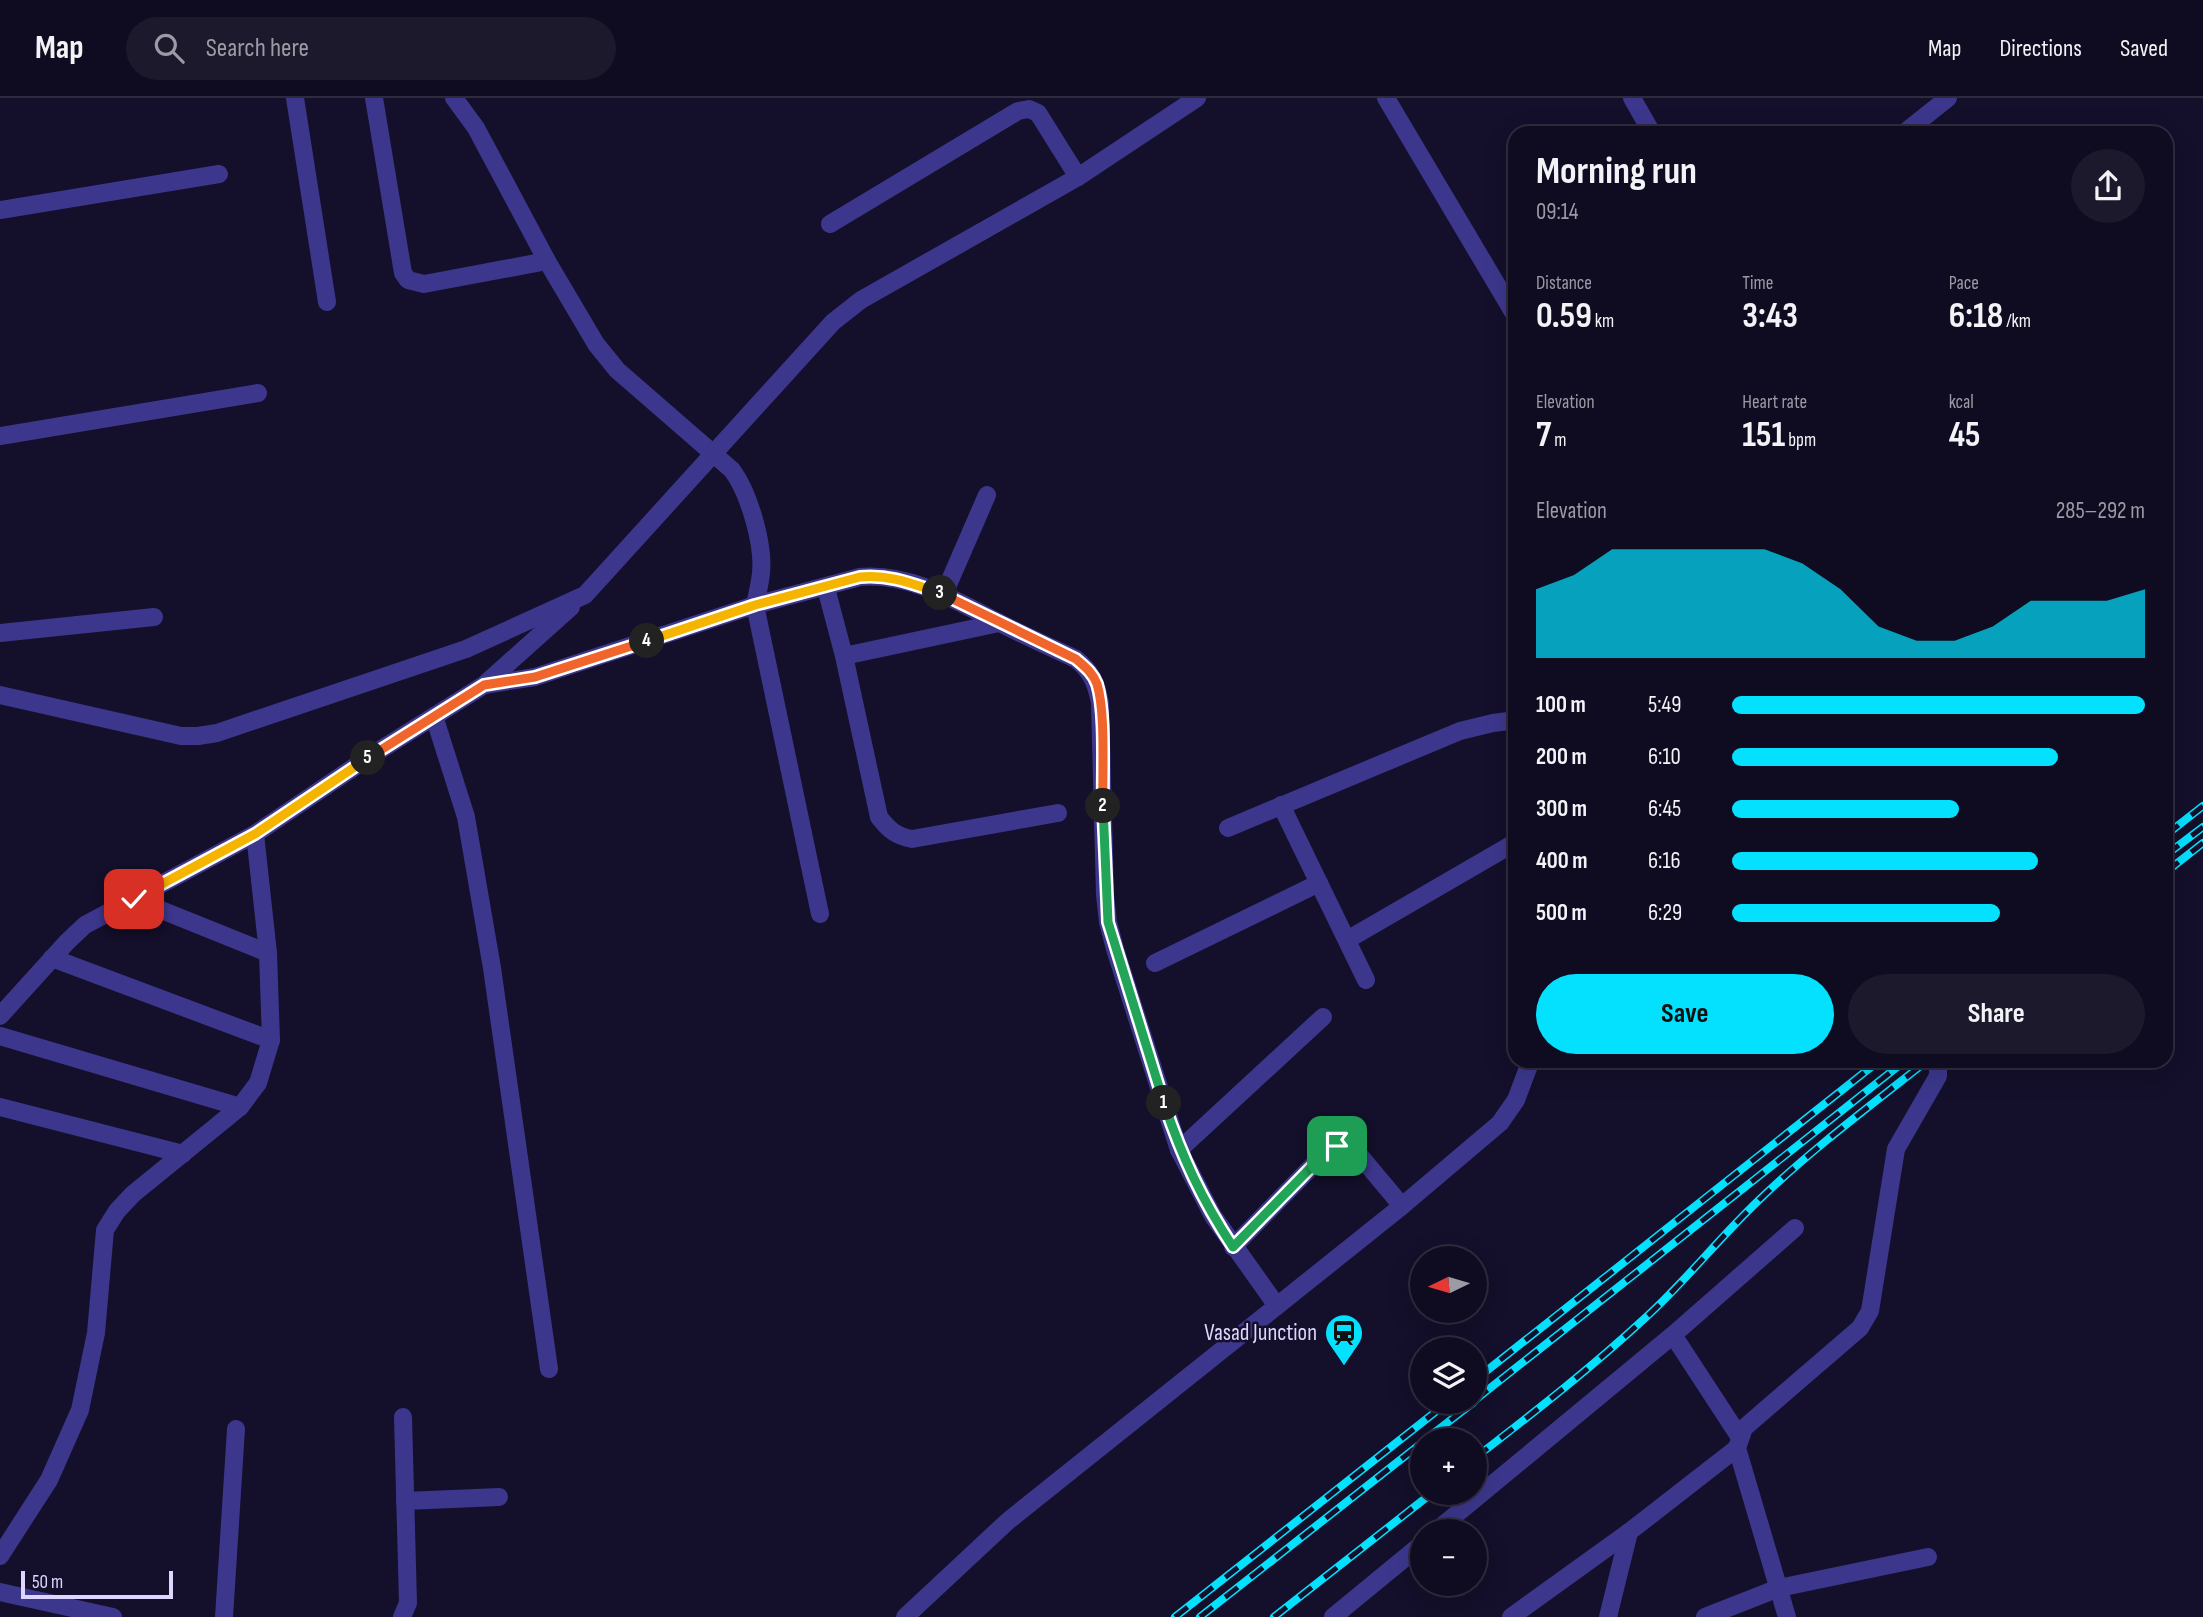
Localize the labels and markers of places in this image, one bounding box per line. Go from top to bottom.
pin: 3 [922,575,958,610]
pin: 4 [630,624,664,658]
pin: 5 [350,740,386,776]
pin: 2 [1086,788,1120,824]
pin [104,869,164,929]
pin: 1 [1146,1086,1182,1121]
pin [1307,1116,1367,1176]
station icon: Vasad Junction [1323,1312,1365,1367]
place label: Vasad Junction [1204,1319,1317,1347]

